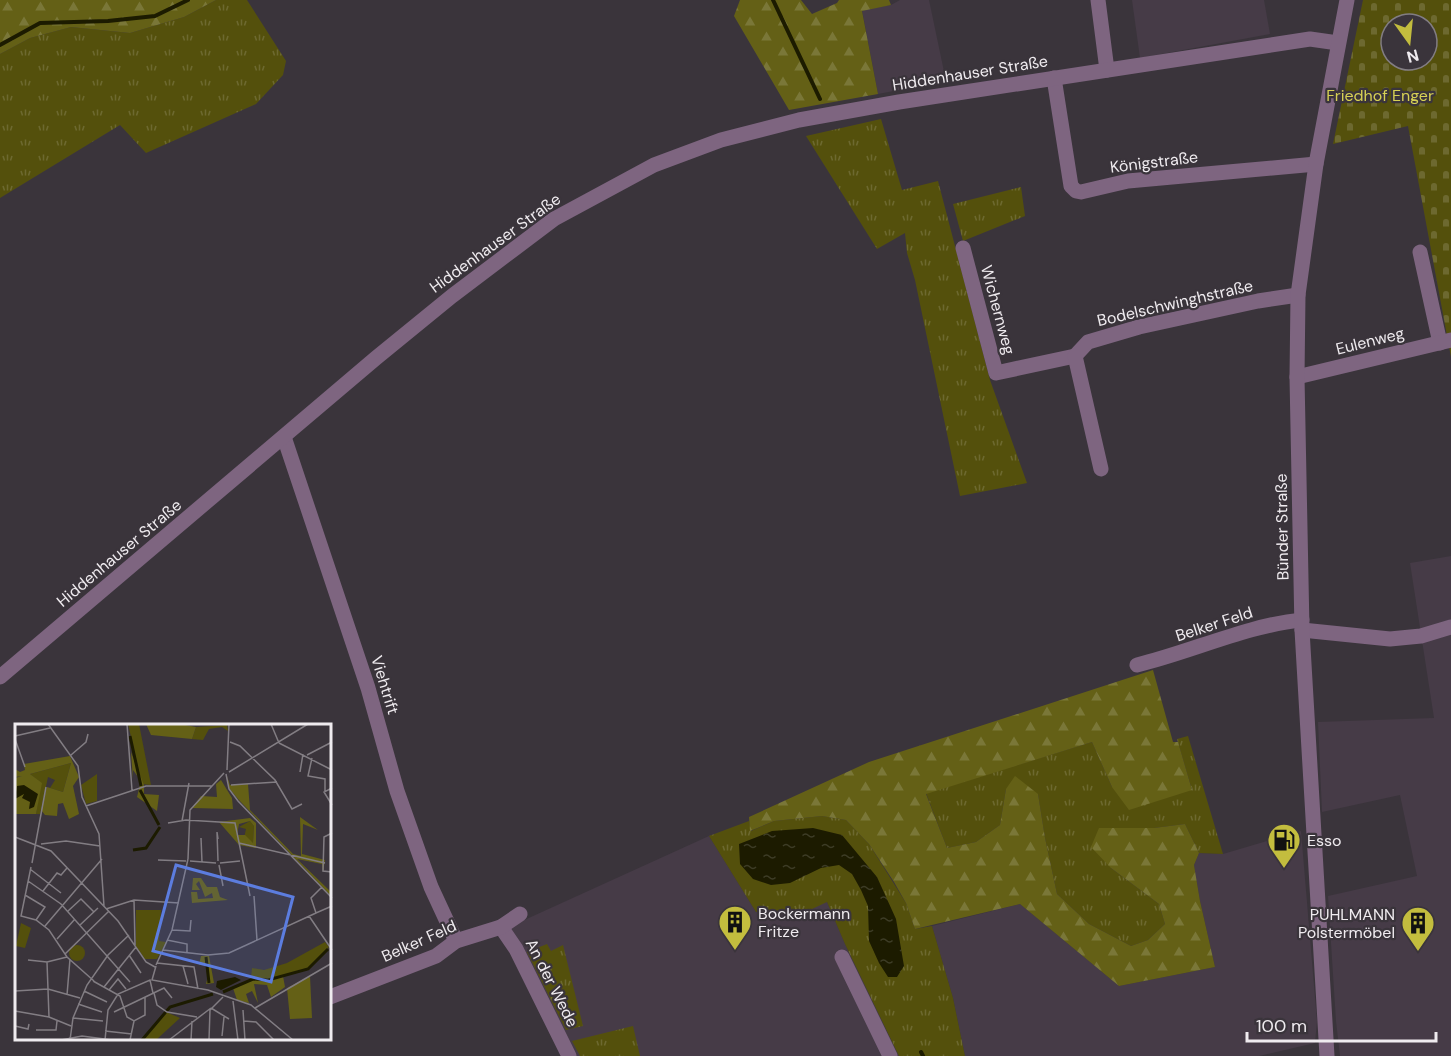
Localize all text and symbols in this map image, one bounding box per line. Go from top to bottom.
north arrow [1379,12,1439,72]
text: N [1404,44,1421,68]
street label: Hiddenhauser Straße [891,50,1049,96]
park label: Friedhof Enger [1326,85,1434,106]
street label: Königstraße [1109,146,1199,178]
street label: Hiddenhauser Straße [425,188,565,298]
street label: Wichernweg [976,263,1020,357]
street label: Bodelschwinghstraße [1095,275,1255,331]
street label: Eulenweg [1334,322,1407,360]
street label: Bünder Straße [1271,473,1293,581]
street label: Hiddenhauser Straße [52,494,186,612]
street label: Belker Feld [1173,602,1255,646]
street label: Viehtrift [366,653,404,717]
inset map [15,724,332,1041]
fuel station icon: Esso [1266,822,1302,869]
place label: Esso [1307,830,1342,851]
place label: Bockermann Fritze [758,903,850,942]
building icon: Bockermann Fritze [717,904,753,951]
place label: PUHLMANN Polstermöbel [1298,904,1395,943]
building icon: PUHLMANN Polstermöbel [1400,905,1436,952]
street label: Belker Feld [378,915,460,967]
street label: An der Wede [521,935,583,1031]
scale bar [1247,1005,1436,1043]
text: 100 m [1256,1014,1307,1038]

